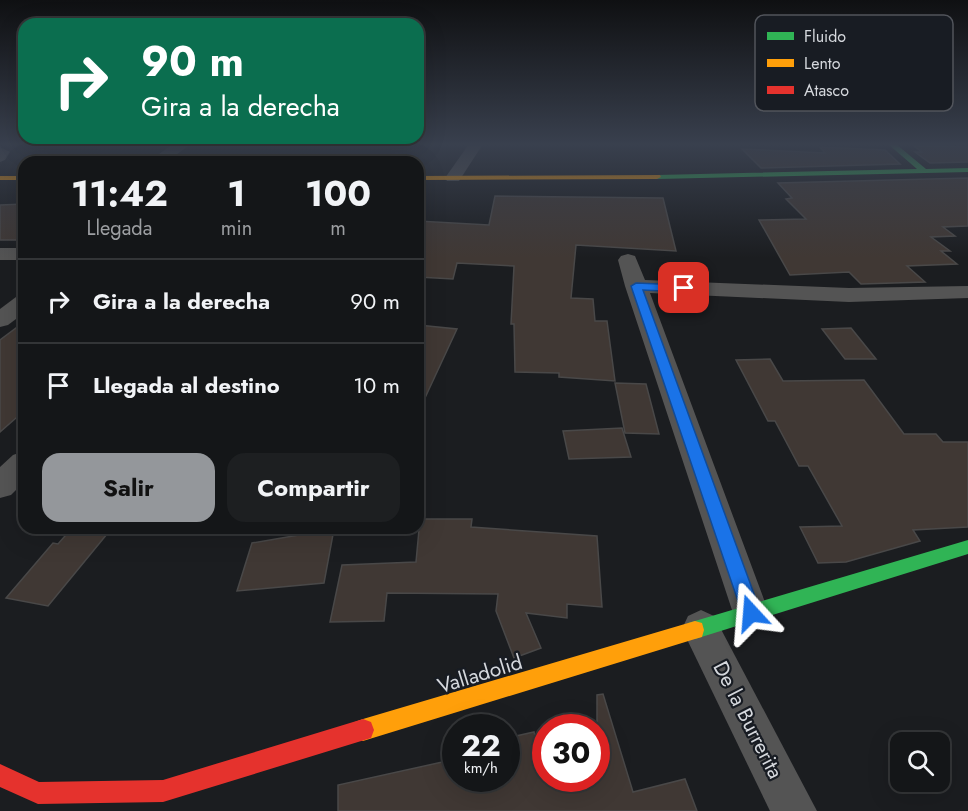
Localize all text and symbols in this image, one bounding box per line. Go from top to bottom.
legend [755,15,953,111]
text: Fluido [804,25,846,48]
text: 90 m [141,31,244,92]
icon: right [42,42,120,120]
text: Lento [804,52,841,75]
text: Atasco [804,79,849,102]
text: Gira a la derecha [141,87,340,126]
text: 11:42 [71,167,168,219]
text: 1 [227,167,246,219]
text: 100 [305,167,371,219]
text: Llegada [86,214,152,243]
text: min [221,214,252,243]
text: m [330,214,346,243]
pin [658,262,709,313]
icon: arrive [667,271,700,304]
icon: right [42,285,75,318]
text: Gira a la derecha [93,285,270,317]
text: 90 m [350,285,400,317]
icon: arrive [42,369,75,402]
text: Llegada al destino [93,369,280,401]
text: 10 m [353,369,400,401]
button: Salir [42,453,215,522]
button: Compartir [227,453,400,522]
position arrow [719,581,783,645]
street label: Valladolid [434,647,526,701]
street label: De la Burrerita [706,656,790,784]
speed limit sign: 30 [532,714,610,792]
text: 22 [461,724,501,767]
map controls [890,732,950,792]
button: search [890,732,950,792]
text: km/h [464,757,498,779]

